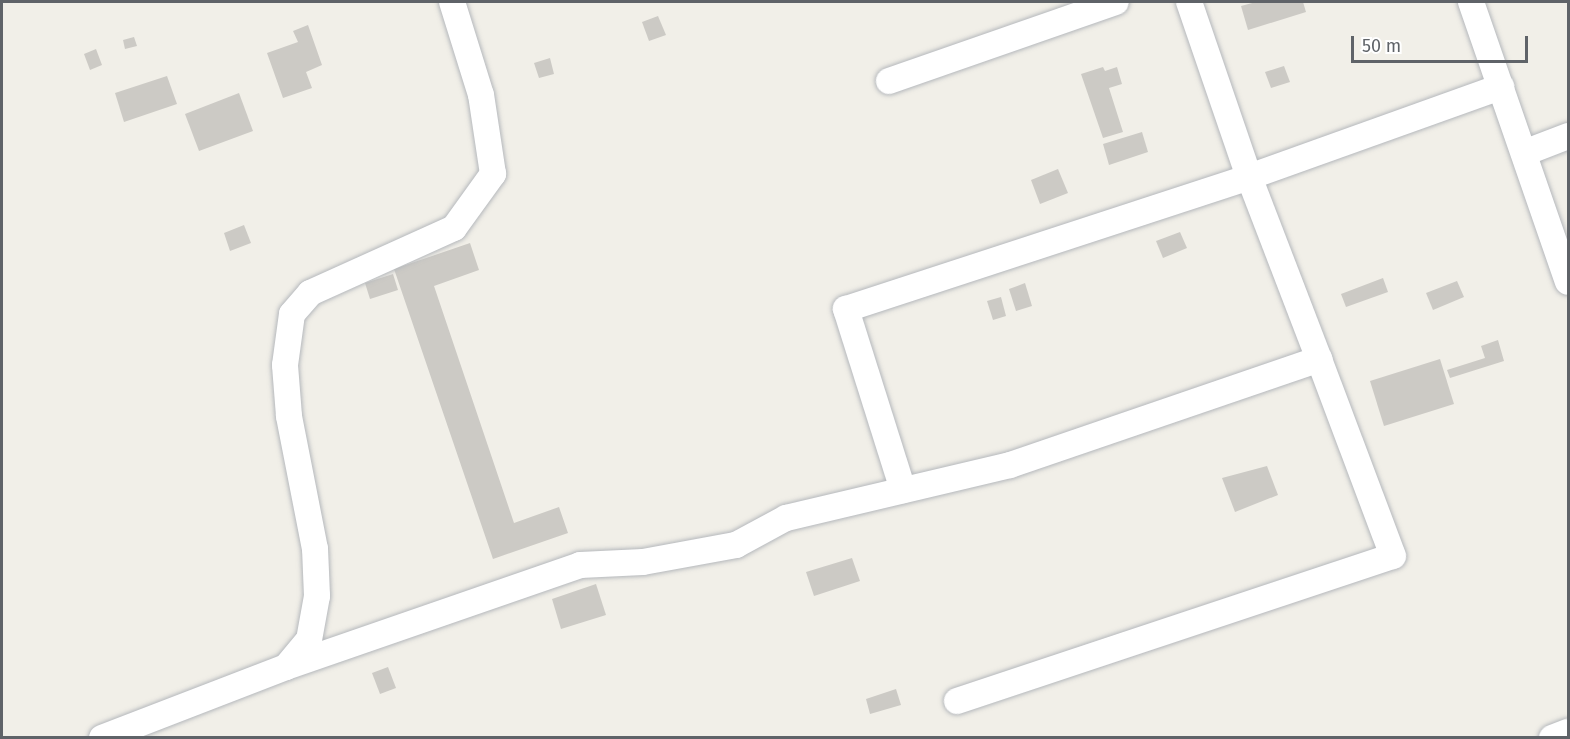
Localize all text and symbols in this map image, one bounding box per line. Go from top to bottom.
scale bar [1354,24,1531,62]
text: 50 m [1362,35,1401,57]

